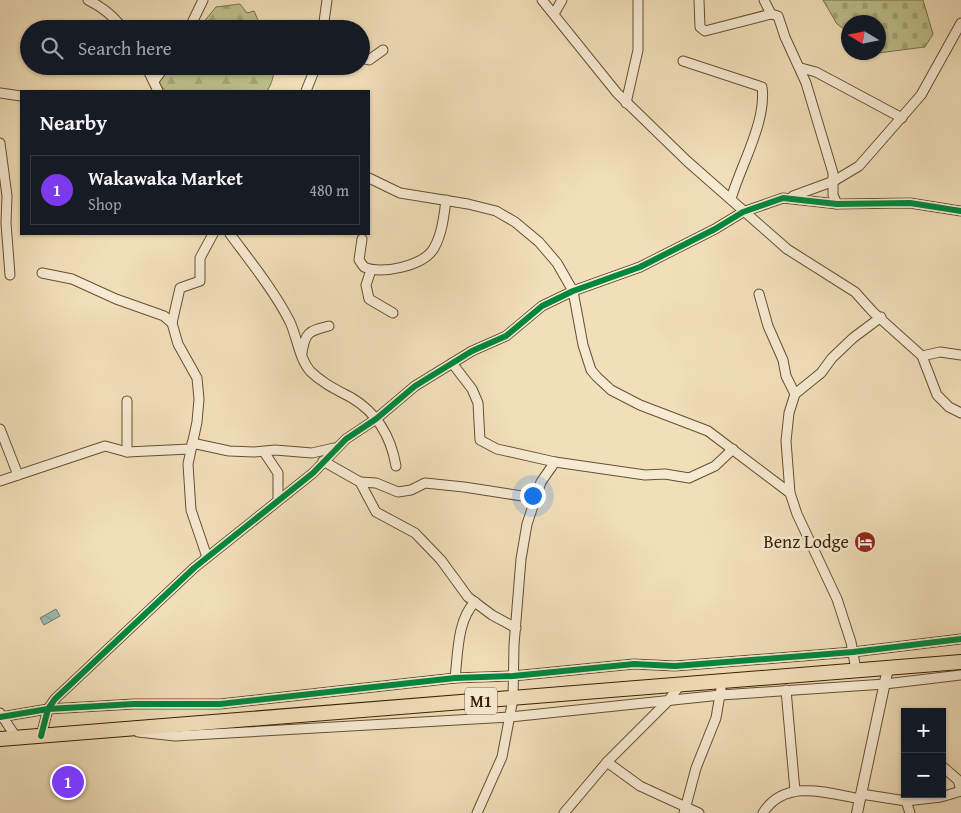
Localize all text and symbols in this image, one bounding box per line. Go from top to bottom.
north arrow [841,15,886,60]
search box [20,20,370,75]
icon: search [38,34,66,62]
text: Search here [78,34,172,62]
text: Nearby [40,107,107,138]
text: Wakawaka Market [88,164,243,192]
text: 1 [53,178,61,202]
text: 480 m [309,178,349,202]
text: Shop [88,192,122,216]
your location [520,483,546,509]
place label: Benz Lodge [763,528,849,555]
hotel icon: Benz Lodge [853,530,877,554]
road number: M1 [465,688,497,714]
map controls [901,708,946,798]
button: + [901,708,946,753]
button: − [901,753,946,798]
pin: 1 [52,763,84,801]

